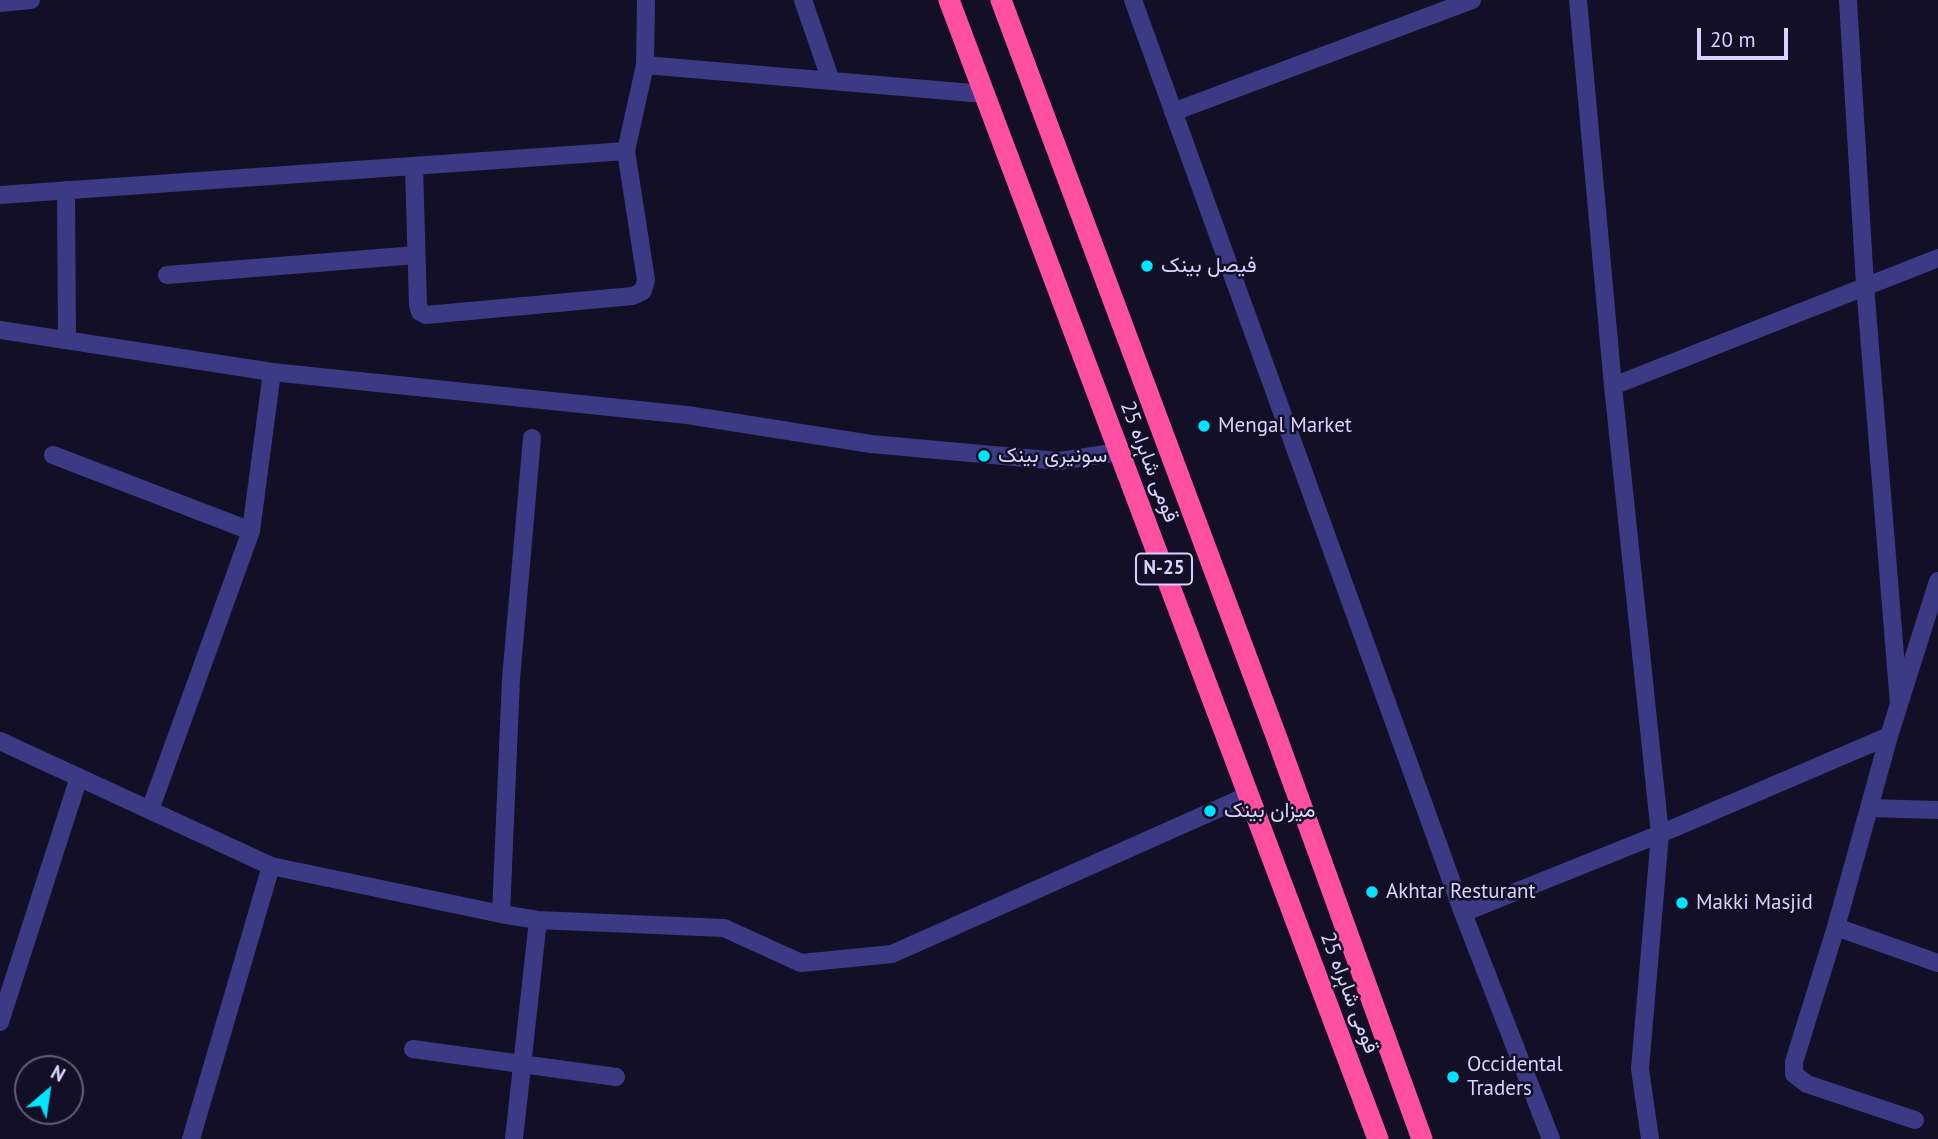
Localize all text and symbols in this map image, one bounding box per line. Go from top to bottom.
scale bar [1700,14,1791,58]
text: 20 m [1710,26,1756,53]
place label: فیصل بینک [1161,253,1257,279]
marker: فیصل بینک [1139,258,1155,274]
street label: قومی شاہراہ 25 [1114,398,1184,526]
place label: Mengal Market [1218,413,1352,439]
marker: Mengal Market [1196,418,1212,434]
place label: سونیری بینک [998,443,1107,469]
marker: سونیری بینک [976,448,992,464]
road number: N-25 [1136,554,1192,584]
place label: میزان بینک [1224,798,1316,824]
marker: میزان بینک [1202,803,1218,819]
place label: Akhtar Resturant [1386,879,1536,905]
marker: Akhtar Resturant [1364,884,1380,900]
place label: Makki Masjid [1696,890,1813,916]
marker: Makki Masjid [1674,895,1690,911]
street label: قومی شاہراہ 25 [1314,929,1384,1057]
place label: Occidental Traders [1467,1052,1563,1102]
north arrow [14,1055,84,1125]
text: N [47,1060,69,1087]
marker: Occidental Traders [1445,1069,1461,1085]

